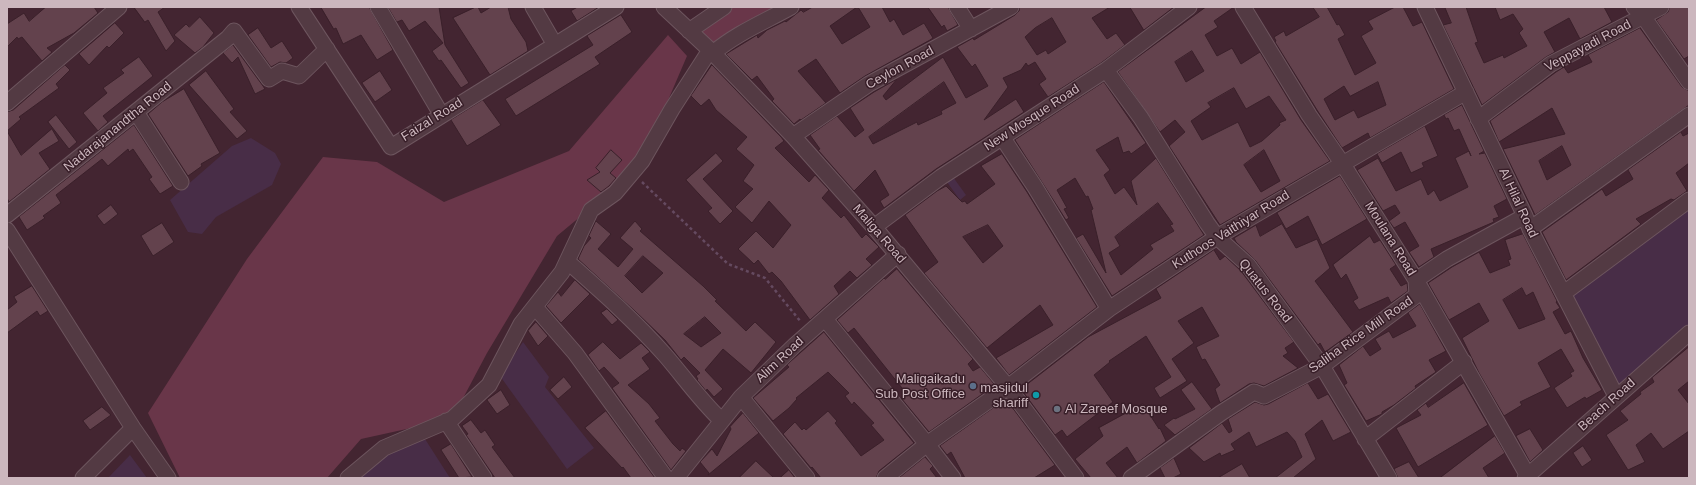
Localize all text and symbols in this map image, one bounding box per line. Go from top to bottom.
street label: Veppayadi Road [1542,17,1634,75]
street label: Ceylon Road [863,43,937,93]
street label: Nadarajanandtha Road [61,79,175,175]
street label: New Mosque Road [981,81,1083,155]
street label: Faizal Road [398,95,466,145]
street label: Al Hilal Road [1495,166,1541,240]
street label: Kuthoos Vaithiyar Road [1169,187,1293,273]
street label: Moulana Road [1361,199,1419,279]
street label: Maliga Road [849,201,909,267]
street label: Quatus Road [1235,256,1295,326]
street label: Saliha Rice Mill Road [1306,293,1416,377]
street label: Alim Road [753,334,807,386]
place label: Maligaikadu Sub Post Office [875,371,965,402]
street label: Beach Road [1575,375,1639,435]
place label: masjidul shariff [980,380,1028,411]
marker: Maligaikadu Sub Post Office [968,381,978,391]
marker: masjidul shariff [1031,390,1041,400]
place label: Al Zareef Mosque [1065,401,1168,417]
marker: Al Zareef Mosque [1052,404,1062,414]

